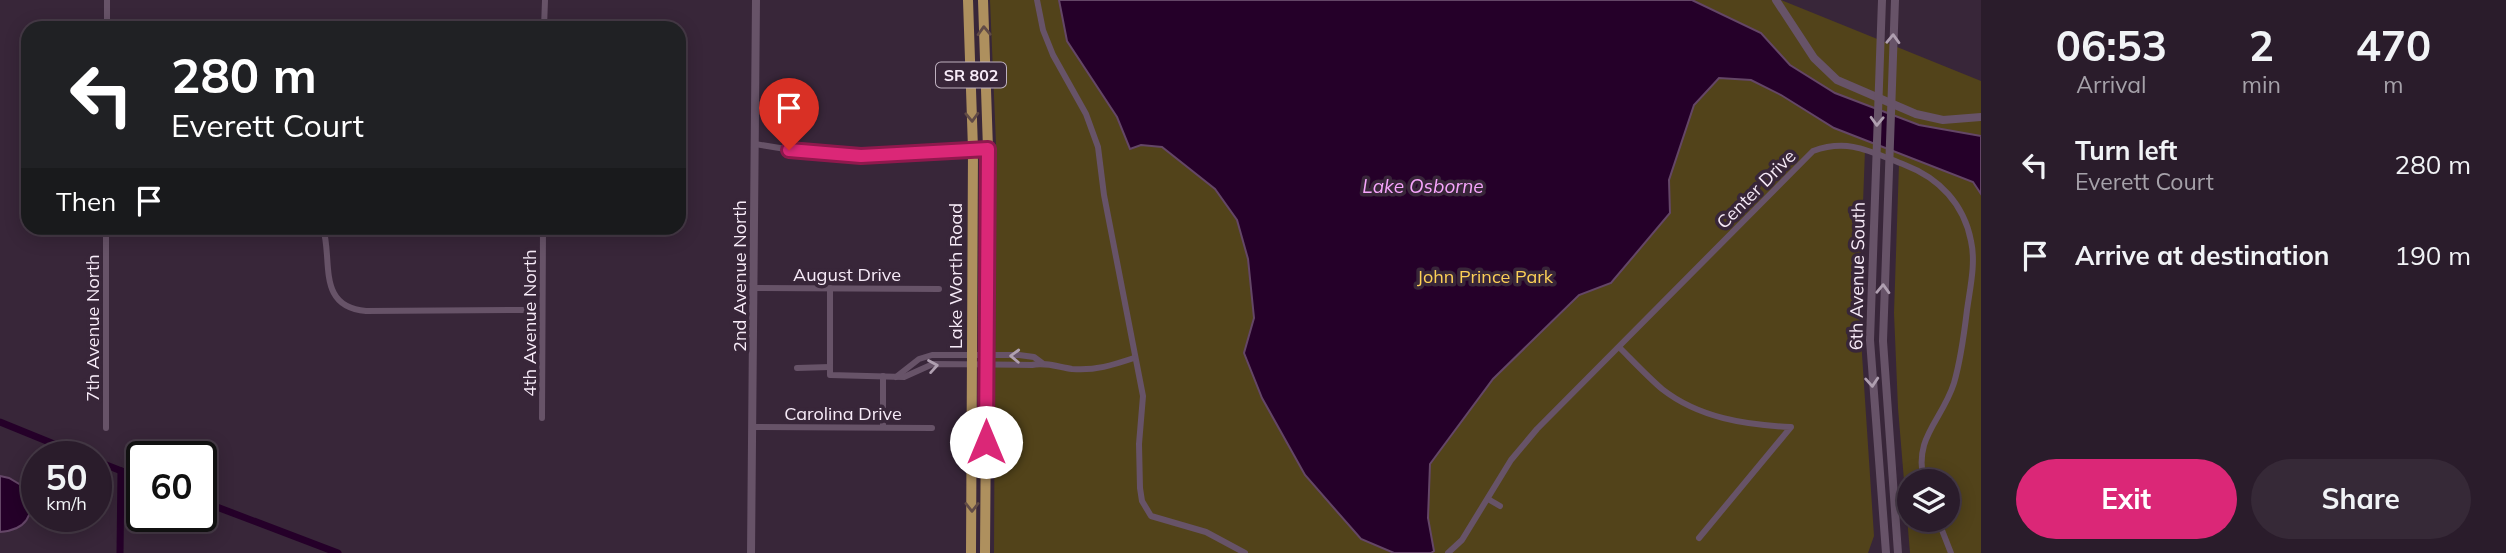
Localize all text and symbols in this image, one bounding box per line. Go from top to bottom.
text: 06:53 [2056,19,2167,72]
text: 2 [2249,19,2274,72]
text: 470 [2356,19,2431,72]
one-way arrow [976,26,991,37]
one-way arrow [1886,33,1901,44]
text: 280 m [171,44,317,105]
icon: left [56,49,147,140]
road number: SR 802 [936,62,1006,88]
text: Arrival [2076,70,2147,99]
text: min [2242,70,2281,99]
text: m [2383,70,2404,99]
pin [759,78,819,150]
icon: arrive [770,89,808,127]
text: Everett Court [171,105,364,145]
one-way arrow [964,112,979,123]
one-way arrow [1869,116,1884,127]
text: Turn left [2075,134,2177,167]
street label: Center Drive [1712,145,1800,233]
icon: left [2016,146,2054,184]
text: 280 m [2395,148,2471,181]
text: Everett Court [2075,167,2214,196]
water label: Lake Osborne [1362,174,1484,198]
icon: arrive [130,182,168,220]
text: Then [56,185,116,218]
street label: 2nd Avenue North [728,200,751,352]
street label: 6th Avenue South [1844,202,1870,350]
street label: Lake Worth Road [944,203,967,349]
icon: arrive [2016,237,2054,275]
text: Arrive at destination [2075,239,2330,272]
text: 190 m [2395,239,2471,272]
street label: 4th Avenue North [518,249,541,397]
street label: 7th Avenue North [81,254,104,402]
street label: August Drive [793,263,901,286]
park label: John Prince Park [1417,265,1554,288]
one-way arrow [1876,284,1891,295]
one-way arrow [1010,348,1021,363]
one-way arrow [927,359,939,374]
one-way arrow [1865,377,1880,388]
street label: Carolina Drive [784,402,902,425]
position arrow [949,405,1023,479]
speed limit sign: 60 [126,441,217,532]
text: 50 [45,455,88,499]
button: Exit [2016,459,2237,539]
button: Share [2251,459,2471,539]
map controls [1897,469,1960,532]
button: layers [1897,469,1960,532]
text: km/h [46,492,87,515]
one-way arrow [964,501,979,512]

